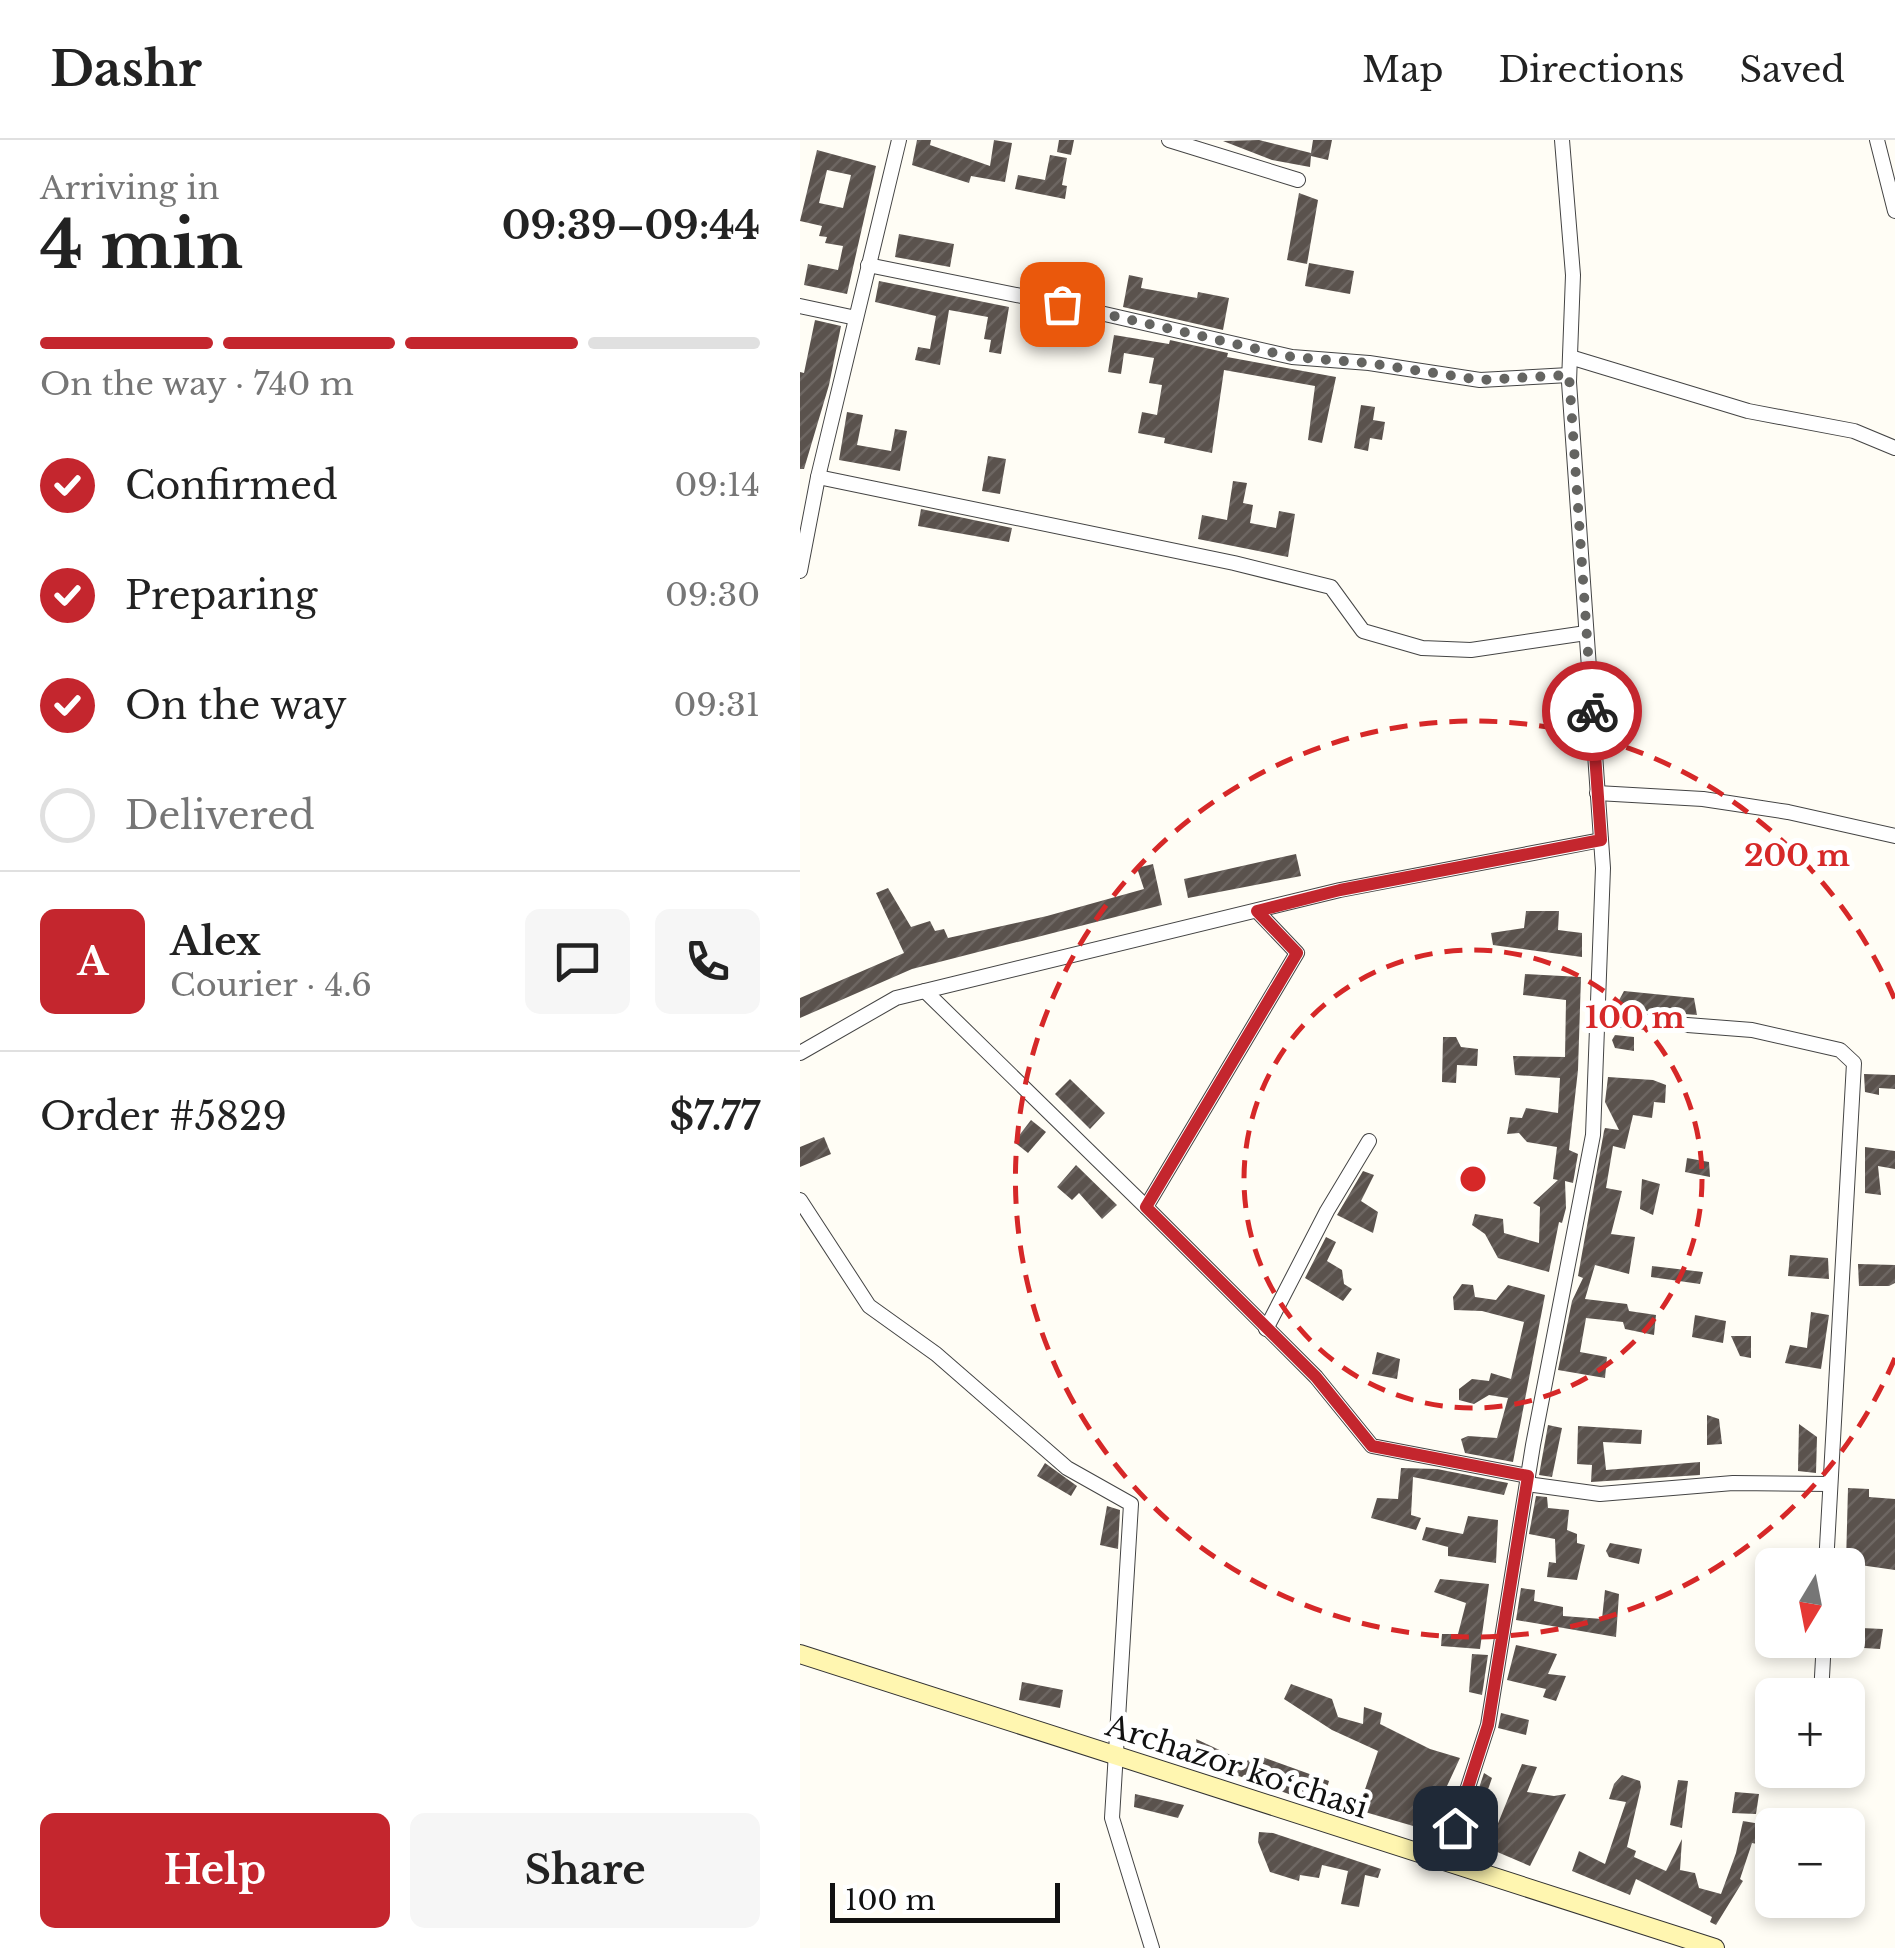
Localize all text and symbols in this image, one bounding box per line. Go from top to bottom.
text: Dashr [50,39,202,99]
text: Map [1362,48,1443,91]
text: Directions [1498,48,1684,91]
text: Saved [1739,48,1845,91]
text: Arriving in [40,168,219,208]
text: 09:39–09:44 [502,202,760,249]
text: 4 min [40,205,243,286]
pin [1020,262,1105,347]
icon: bag [1035,277,1090,332]
text: On the way · 740 m [40,364,354,404]
icon: check [40,458,95,513]
text: Confirmed [125,462,338,509]
text: 09:14 [674,465,760,505]
icon: check [40,568,95,623]
text: Preparing [125,572,317,619]
text: 09:30 [665,575,760,615]
courier [1542,661,1642,761]
icon: check [40,678,95,733]
text: On the way [125,682,347,729]
icon: bike [1565,684,1620,739]
text: 09:31 [673,685,760,725]
text: Delivered [125,792,315,839]
text: 200 m [1744,837,1850,874]
button: chat [525,909,630,1014]
button: phone [655,909,760,1014]
text: Alex [170,918,261,965]
text: A [77,938,108,985]
text: Courier · 4.6 [170,965,372,1005]
text: 100 m [1585,999,1685,1036]
text: Order #5829 [40,1093,287,1140]
text: $7.77 [669,1093,760,1140]
centre of rings [1455,1161,1491,1197]
north arrow [1755,1548,1865,1658]
map controls [1755,1548,1865,1918]
button: + [1755,1678,1865,1788]
street label: Archazor koʻchasi [1101,1706,1373,1826]
pin [1413,1786,1498,1871]
icon: home [1428,1801,1483,1856]
button: − [1755,1808,1865,1918]
button: Help [40,1813,390,1928]
button: Share [410,1813,760,1928]
scale bar [830,1878,1060,1922]
text: 100 m [845,1883,936,1918]

